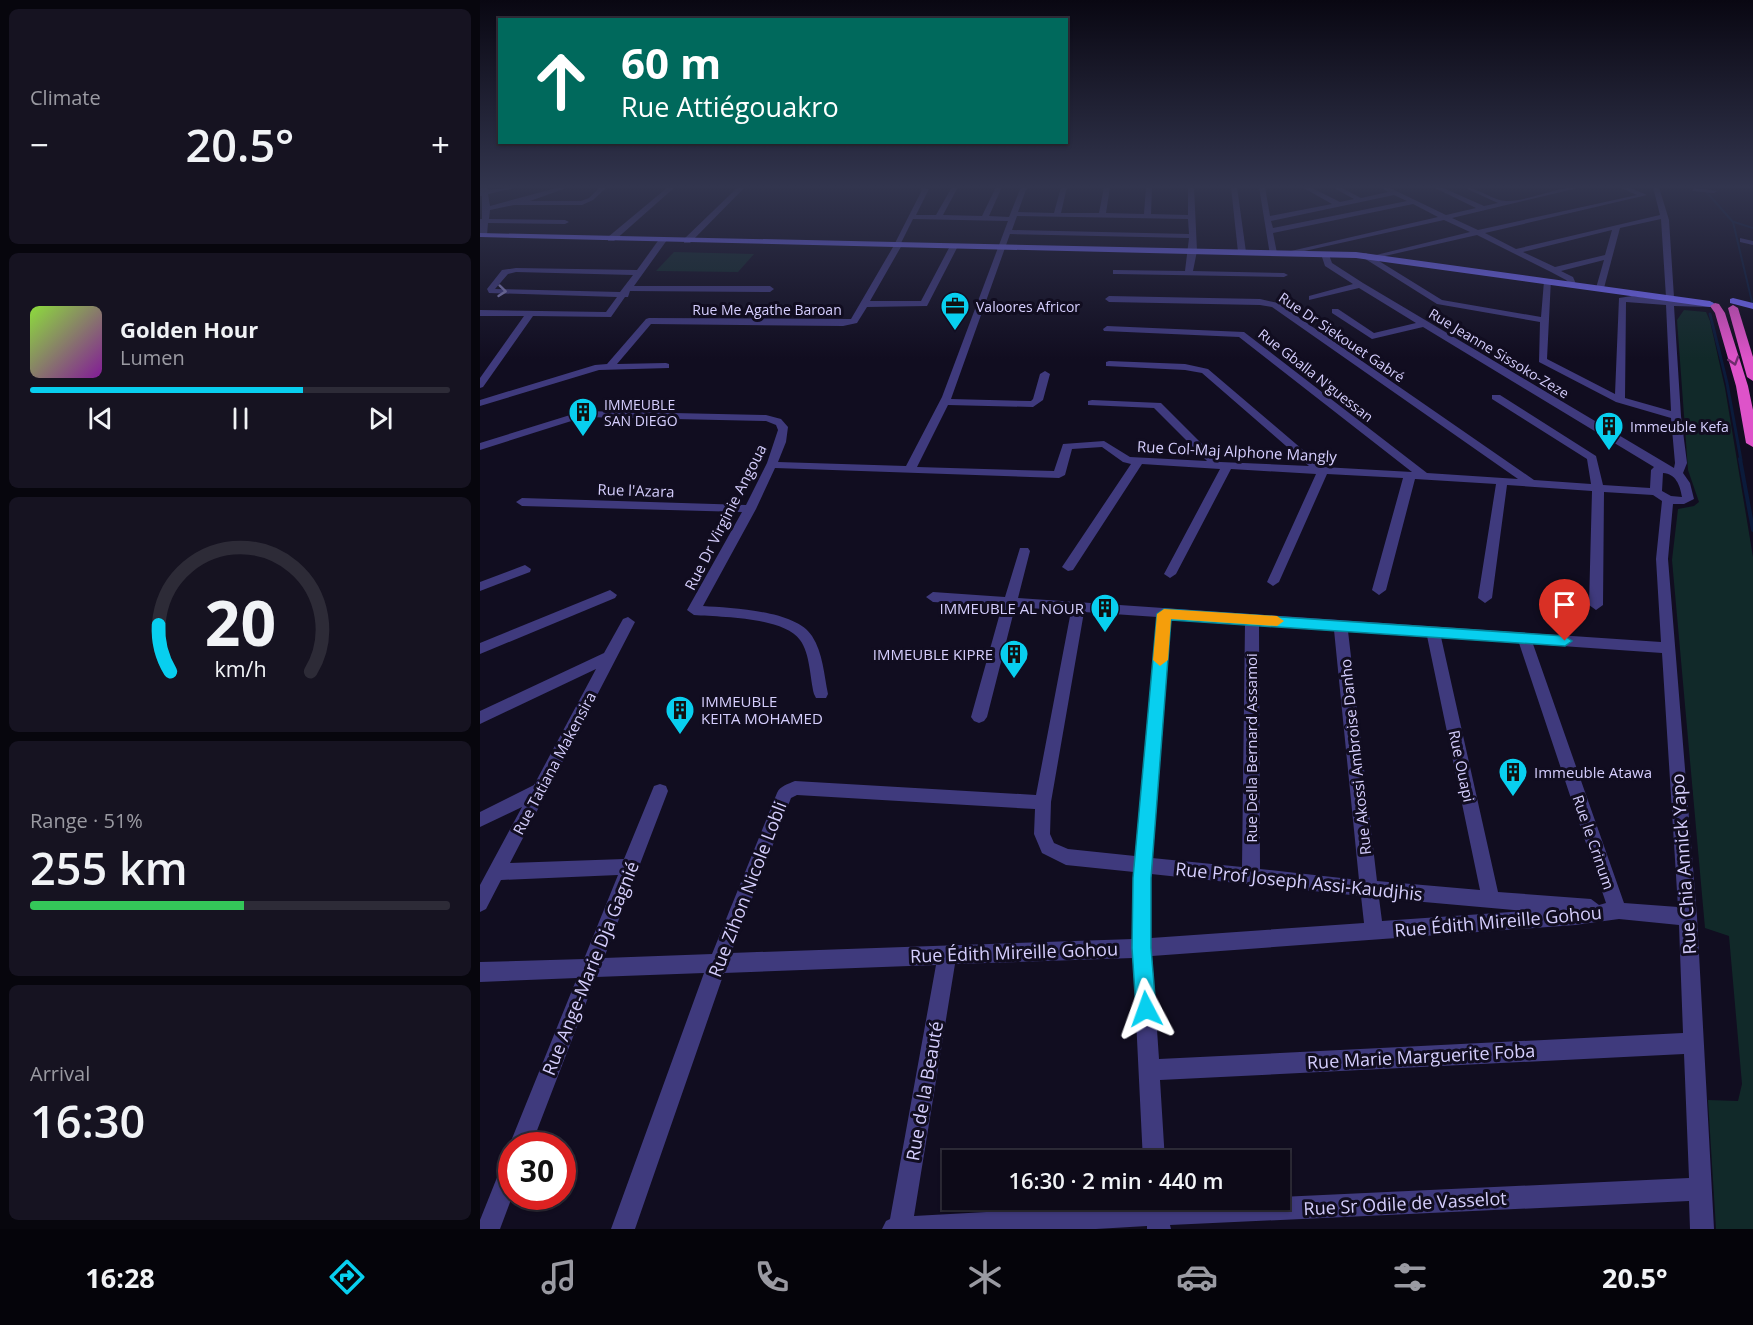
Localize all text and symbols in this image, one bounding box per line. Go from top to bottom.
text: 60 m [621,34,721,91]
icon: ahead [522,42,600,120]
text: Climate [30,84,101,111]
text: Rue Attiégouakro [621,88,839,125]
text: 20.5° [186,114,294,175]
text: − [30,122,49,167]
text: + [431,122,450,167]
one-way arrow [497,284,507,297]
street label: Rue Dr Siekouet Gabré [1275,288,1409,386]
office icon: Valoores Africor [939,290,971,332]
place label: Valoores Africor [976,297,1080,316]
street label: Rue Me Agathe Baroan [692,300,842,319]
street label: Rue Jeanne Sissoko-Zeze [1425,304,1573,403]
text: Golden Hour [120,314,258,344]
street label: Rue Gballa N'guessan [1255,324,1377,426]
text: Lumen [120,344,185,371]
one-way arrow [1727,355,1739,366]
place label: IMMEUBLE SAN DIEGO [604,395,678,430]
building icon: IMMEUBLE SAN DIEGO [567,396,599,438]
icon: previous [84,402,117,435]
icon: pause [224,402,257,435]
icon: next [364,402,397,435]
building icon: Immeuble Kefa [1593,410,1625,452]
place label: Immeuble Kefa [1630,417,1729,436]
street label: Rue Col-Maj Alphone Mangly [1137,436,1338,466]
street label: Rue Dr Virginie Angoua [680,441,770,593]
street label: Rue l'Azara [597,479,675,501]
text: 20 [204,579,276,664]
pin [1539,579,1590,641]
icon: arrive [1548,588,1581,621]
building icon: IMMEUBLE AL NOUR [1089,592,1121,634]
place label: IMMEUBLE AL NOUR [939,598,1085,618]
building icon: IMMEUBLE KIPRE [998,638,1030,680]
place label: IMMEUBLE KIPRE [873,644,993,664]
street label: Rue Della Bernard Assamoi [1241,653,1261,843]
text: km/h [214,654,266,683]
street label: Rue Akossi Ambroise Danho [1335,658,1375,856]
street label: Rue Tatiana Makensira [508,688,600,838]
place label: IMMEUBLE KEITA MOHAMED [701,691,823,728]
building icon: IMMEUBLE KEITA MOHAMED [664,694,696,736]
street label: Rue Ouapi [1445,728,1479,804]
building icon: Immeuble Atawa [1497,756,1529,798]
place label: Immeuble Atawa [1534,762,1652,782]
street label: Rue Chia Annick Yapo [1665,773,1701,955]
street label: Rue le Crinum [1569,792,1619,892]
street label: Rue Zihon Nicole Lobli [702,798,792,980]
text: Range · 51% [30,807,143,834]
text: 255 km [30,837,188,898]
street label: Rue Prof Joseph Assi-Kaudjhis [1174,856,1424,906]
street label: Rue Ange-Marie Dja Gagnié [536,857,644,1079]
street label: Rue Édith Mireille Gohou [1393,900,1603,942]
street label: Rue Édith Mireille Gohou [910,936,1118,968]
position arrow [1114,977,1178,1041]
street label: Rue de la Beauté [900,1019,948,1163]
street label: Rue Marie Marguerite Foba [1306,1038,1536,1074]
text: Arrival [30,1060,90,1087]
text: 16:30 [30,1090,145,1151]
speed limit sign: 30 [498,1132,576,1210]
text: 16:30 · 2 min · 440 m [1008,1165,1224,1195]
street label: Rue Sr Odile de Vasselot [1303,1186,1507,1220]
icon: directions [326,1256,368,1298]
icon: music [538,1256,580,1298]
icon: phone [751,1256,793,1298]
icon: climate [964,1256,1006,1298]
icon: car [1176,1256,1218,1298]
icon: filters [1389,1256,1431,1298]
text: 16:28 [85,1259,155,1296]
text: 20.5° [1602,1259,1668,1296]

